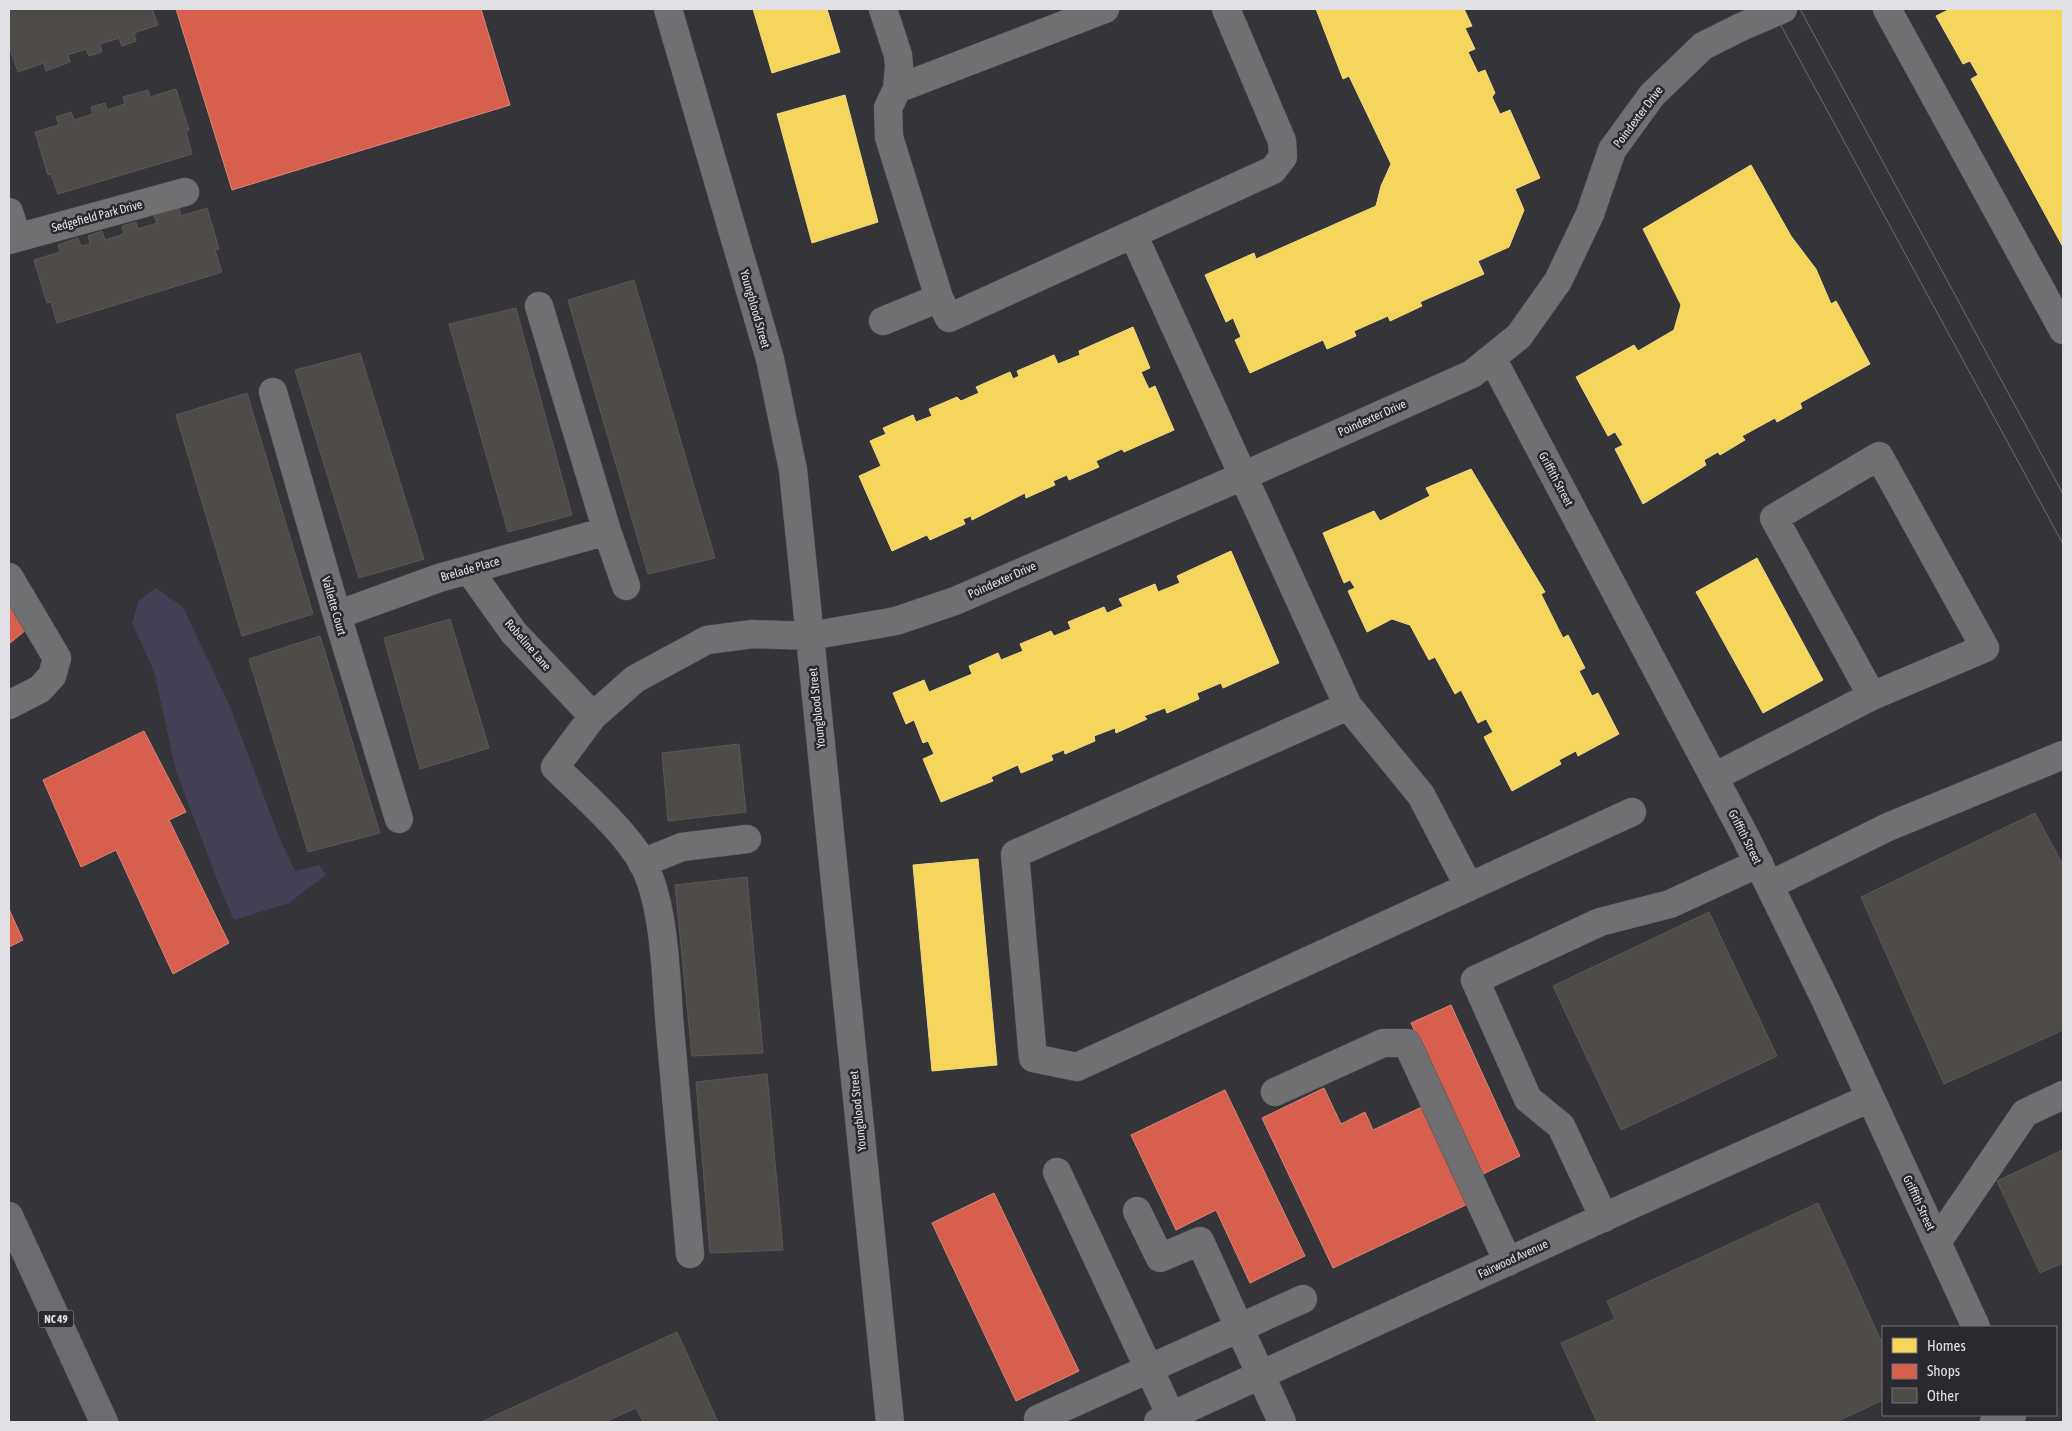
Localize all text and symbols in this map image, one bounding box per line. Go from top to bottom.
street label: Poindexter Drive [1610,84,1666,150]
street label: Sedgefield Park Drive [50,197,144,235]
street label: Youngblood Street [737,268,773,350]
street label: Poindexter Drive [1336,397,1408,439]
street label: Griffith Street [1536,450,1576,509]
street label: Brelade Place [439,554,501,584]
street label: Poindexter Drive [966,559,1038,601]
street label: Vallette Court [319,575,349,637]
street label: Robeline Lane [502,617,554,673]
street label: Youngblood Street [806,667,828,749]
street label: Griffith Street [1725,807,1765,867]
street label: Youngblood Street [847,1070,869,1152]
street label: Griffith Street [1900,1173,1938,1233]
street label: Fairwood Avenue [1476,1237,1550,1281]
road number: NC 49 [38,1310,74,1328]
legend [1882,1326,2057,1416]
text: Homes [1927,1337,1966,1354]
text: Shops [1927,1362,1960,1379]
text: Other [1927,1387,1959,1404]

